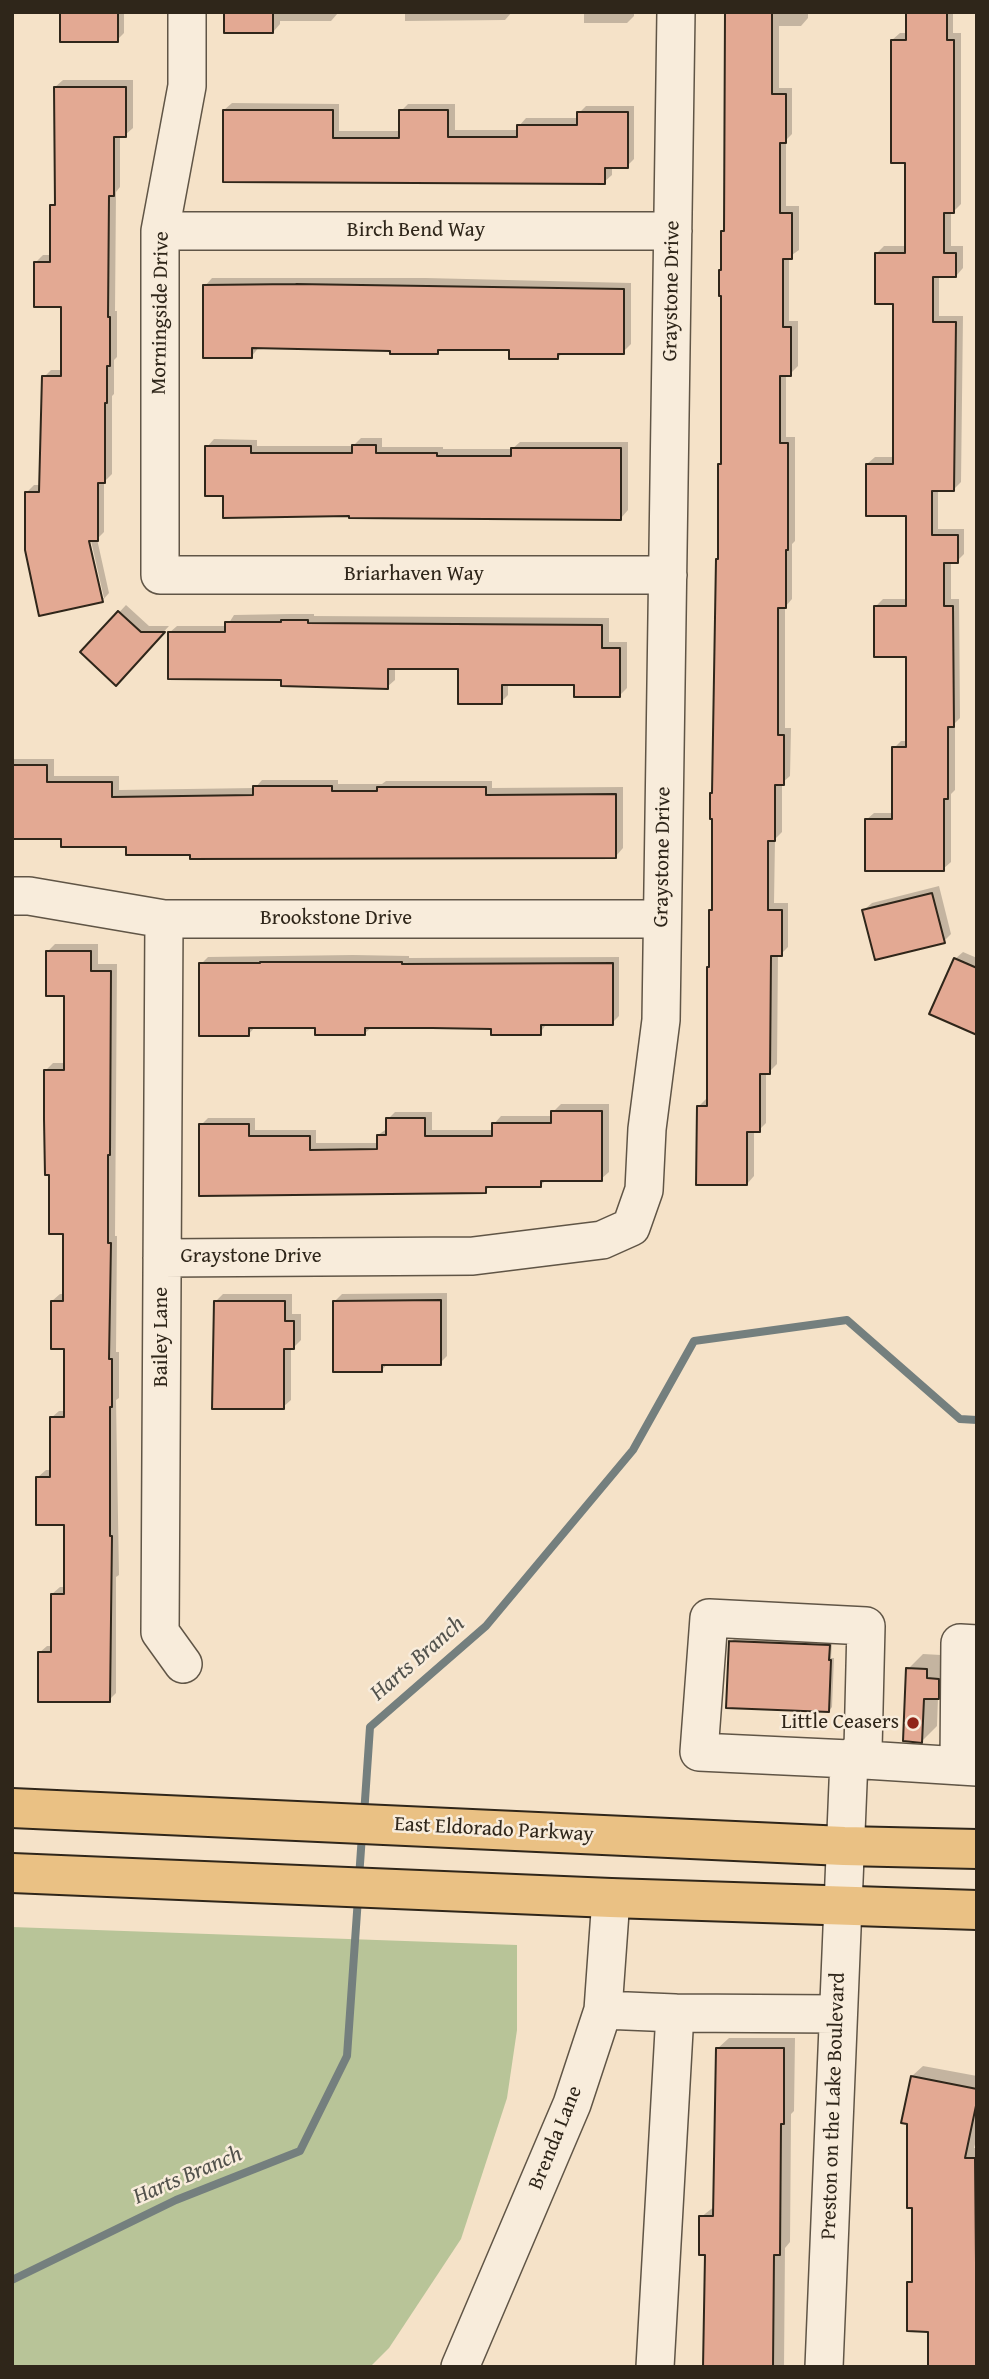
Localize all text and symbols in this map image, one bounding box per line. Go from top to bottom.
street label: Birch Bend Way [347,218,485,244]
street label: Graystone Drive [658,220,686,362]
street label: Morningside Drive [147,231,175,395]
street label: Briarhaven Way [344,562,484,588]
street label: Graystone Drive [649,786,677,928]
street label: Brookstone Drive [260,906,412,932]
street label: Graystone Drive [180,1244,322,1270]
street label: Bailey Lane [149,1287,175,1387]
water label: Harts Branch [365,1611,471,1707]
place label: Little Ceasers [781,1710,899,1736]
marker: Little Ceasers [905,1715,921,1731]
street label: East Eldorado Parkway [394,1812,594,1848]
street label: Preston on the Lake Boulevard [817,1972,851,2240]
street label: Brenda Lane [524,2083,588,2193]
water label: Harts Branch [129,2141,247,2211]

